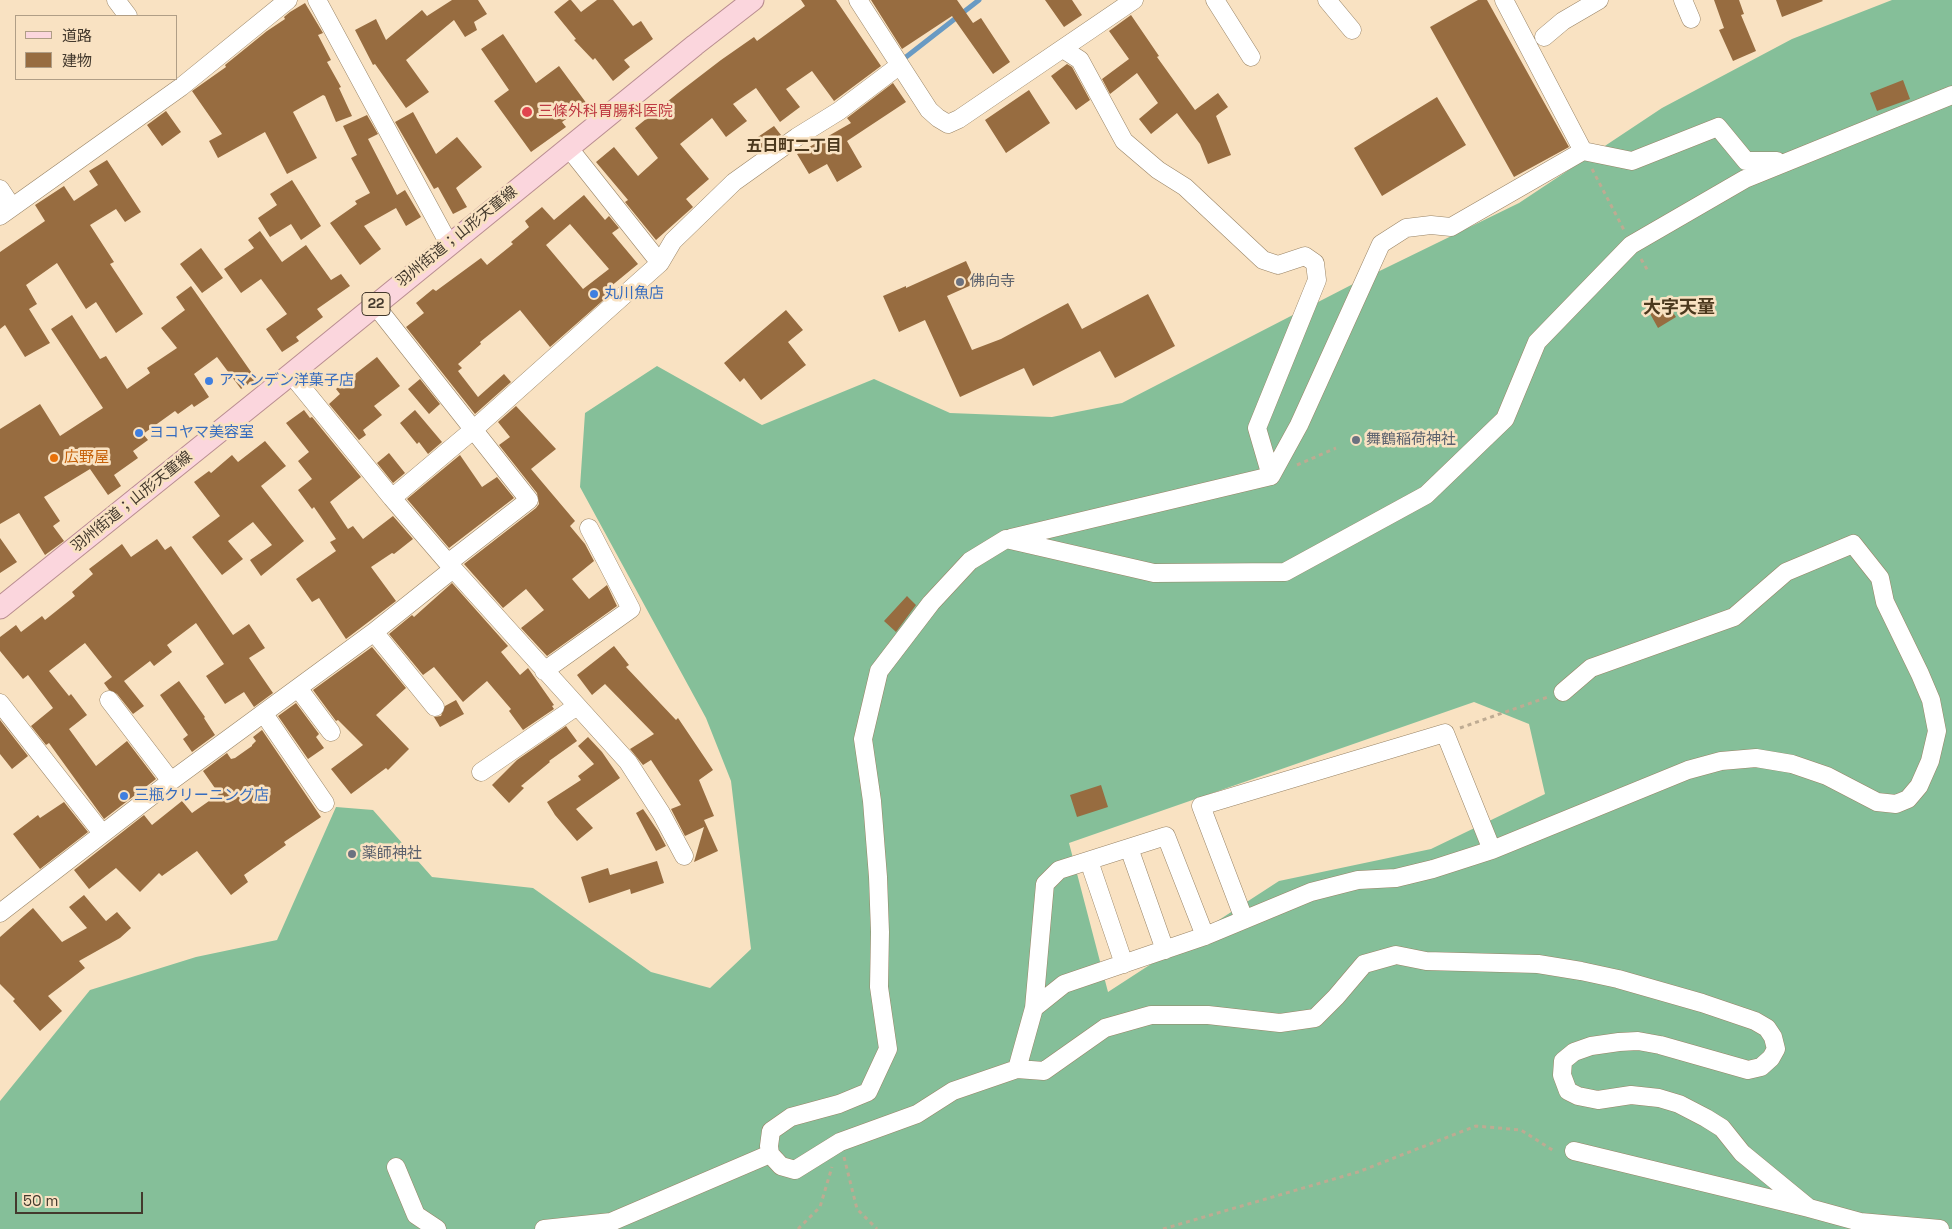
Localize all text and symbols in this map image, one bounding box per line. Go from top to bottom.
legend [15,15,178,80]
text: 道路 [62,26,92,45]
text: 建物 [62,51,92,70]
place label: 三條外科胃腸科医院 [538,103,673,121]
marker: 三條外科胃腸科医院 [520,105,534,119]
district label: 五日町二丁目 [746,137,842,157]
street label: 羽州街道；山形天童線 [393,183,521,291]
place label: 佛向寺 [970,273,1015,291]
marker: 佛向寺 [954,276,966,288]
place label: 丸川魚店 [604,285,664,303]
marker: 丸川魚店 [588,288,600,300]
road number: 22 [362,292,390,316]
district label: 大字天童 [1643,297,1715,319]
place label: アマンデン洋菓子店 [219,372,354,390]
marker: アマンデン洋菓子店 [203,375,215,387]
place label: ヨコヤマ美容室 [149,424,254,442]
marker: ヨコヤマ美容室 [133,427,145,439]
place label: 舞鶴稲荷神社 [1366,431,1456,449]
marker: 舞鶴稲荷神社 [1350,434,1362,446]
street label: 羽州街道；山形天童線 [68,448,196,556]
place label: 広野屋 [64,449,109,467]
marker: 広野屋 [48,452,60,464]
place label: 三瓶クリーニング店 [134,787,269,805]
marker: 三瓶クリーニング店 [118,790,130,802]
place label: 薬師神社 [362,845,422,863]
marker: 薬師神社 [346,848,358,860]
scale bar [18,1182,145,1214]
text: 50 m [23,1191,58,1210]

